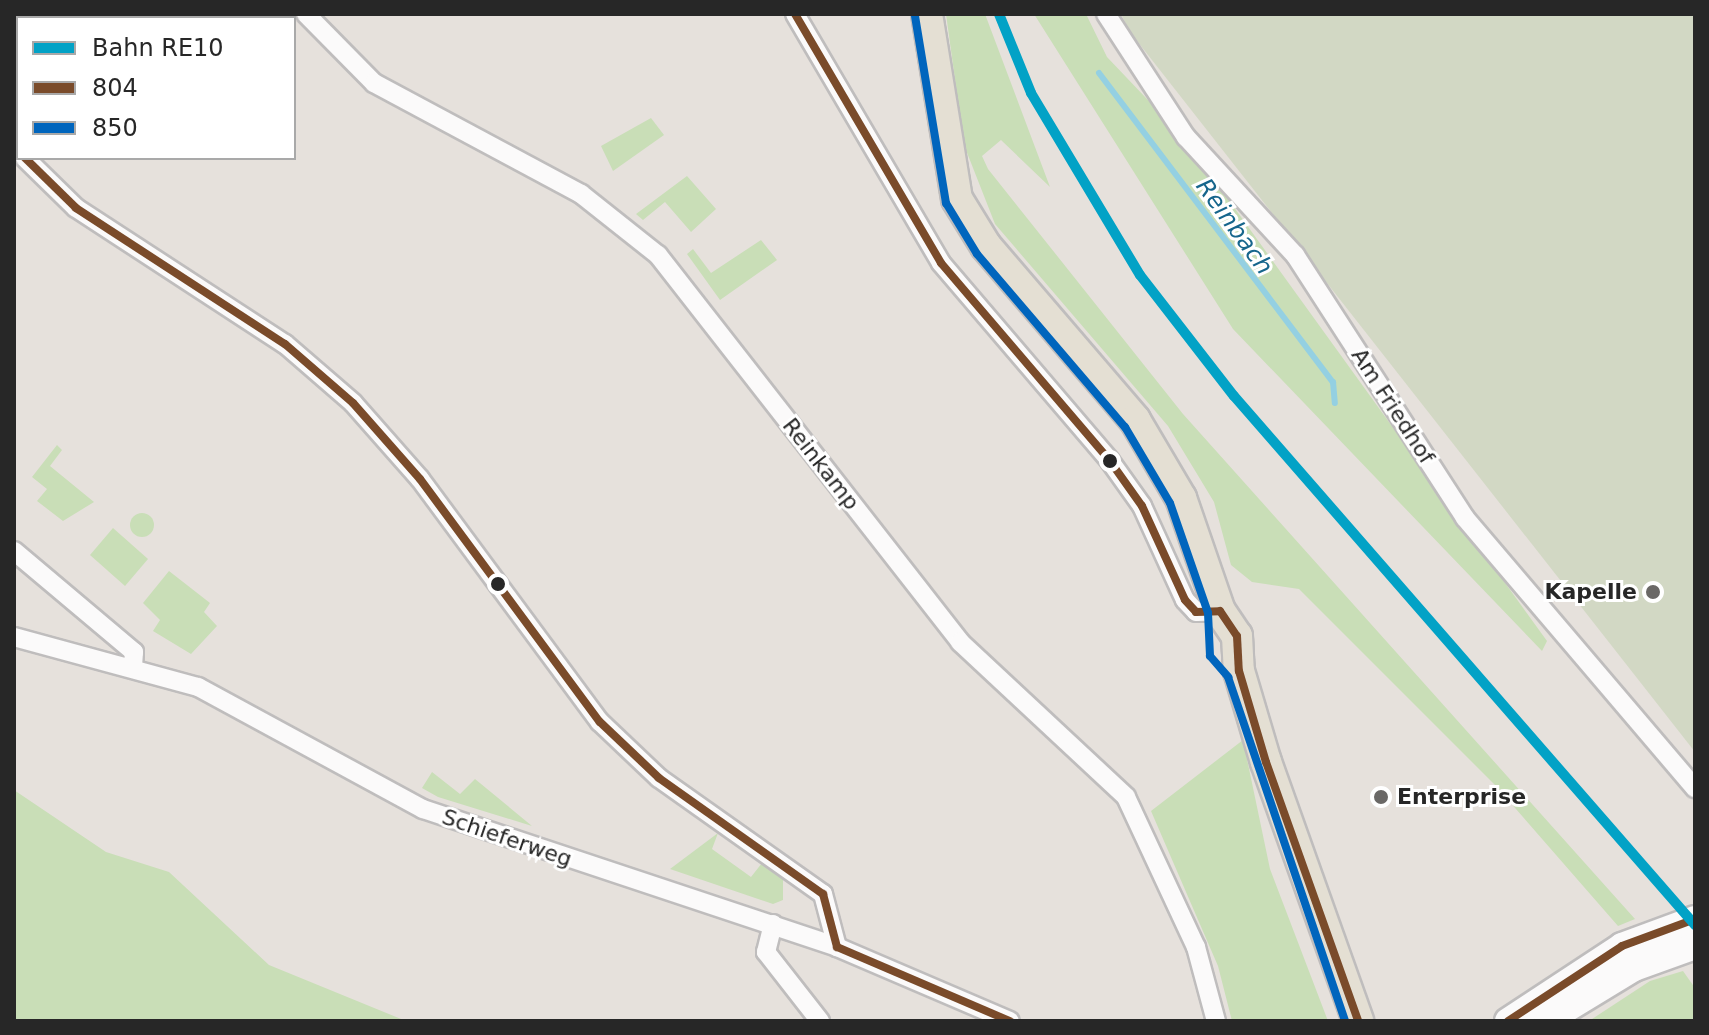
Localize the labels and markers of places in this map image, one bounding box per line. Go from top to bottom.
unlabelled marker [1102,453,1118,469]
unlabelled marker [490,576,506,592]
place label: Kapelle [1544,579,1637,605]
marker: Kapelle [1644,583,1662,601]
place label: Enterprise [1397,784,1526,810]
marker: Enterprise [1372,788,1390,806]

